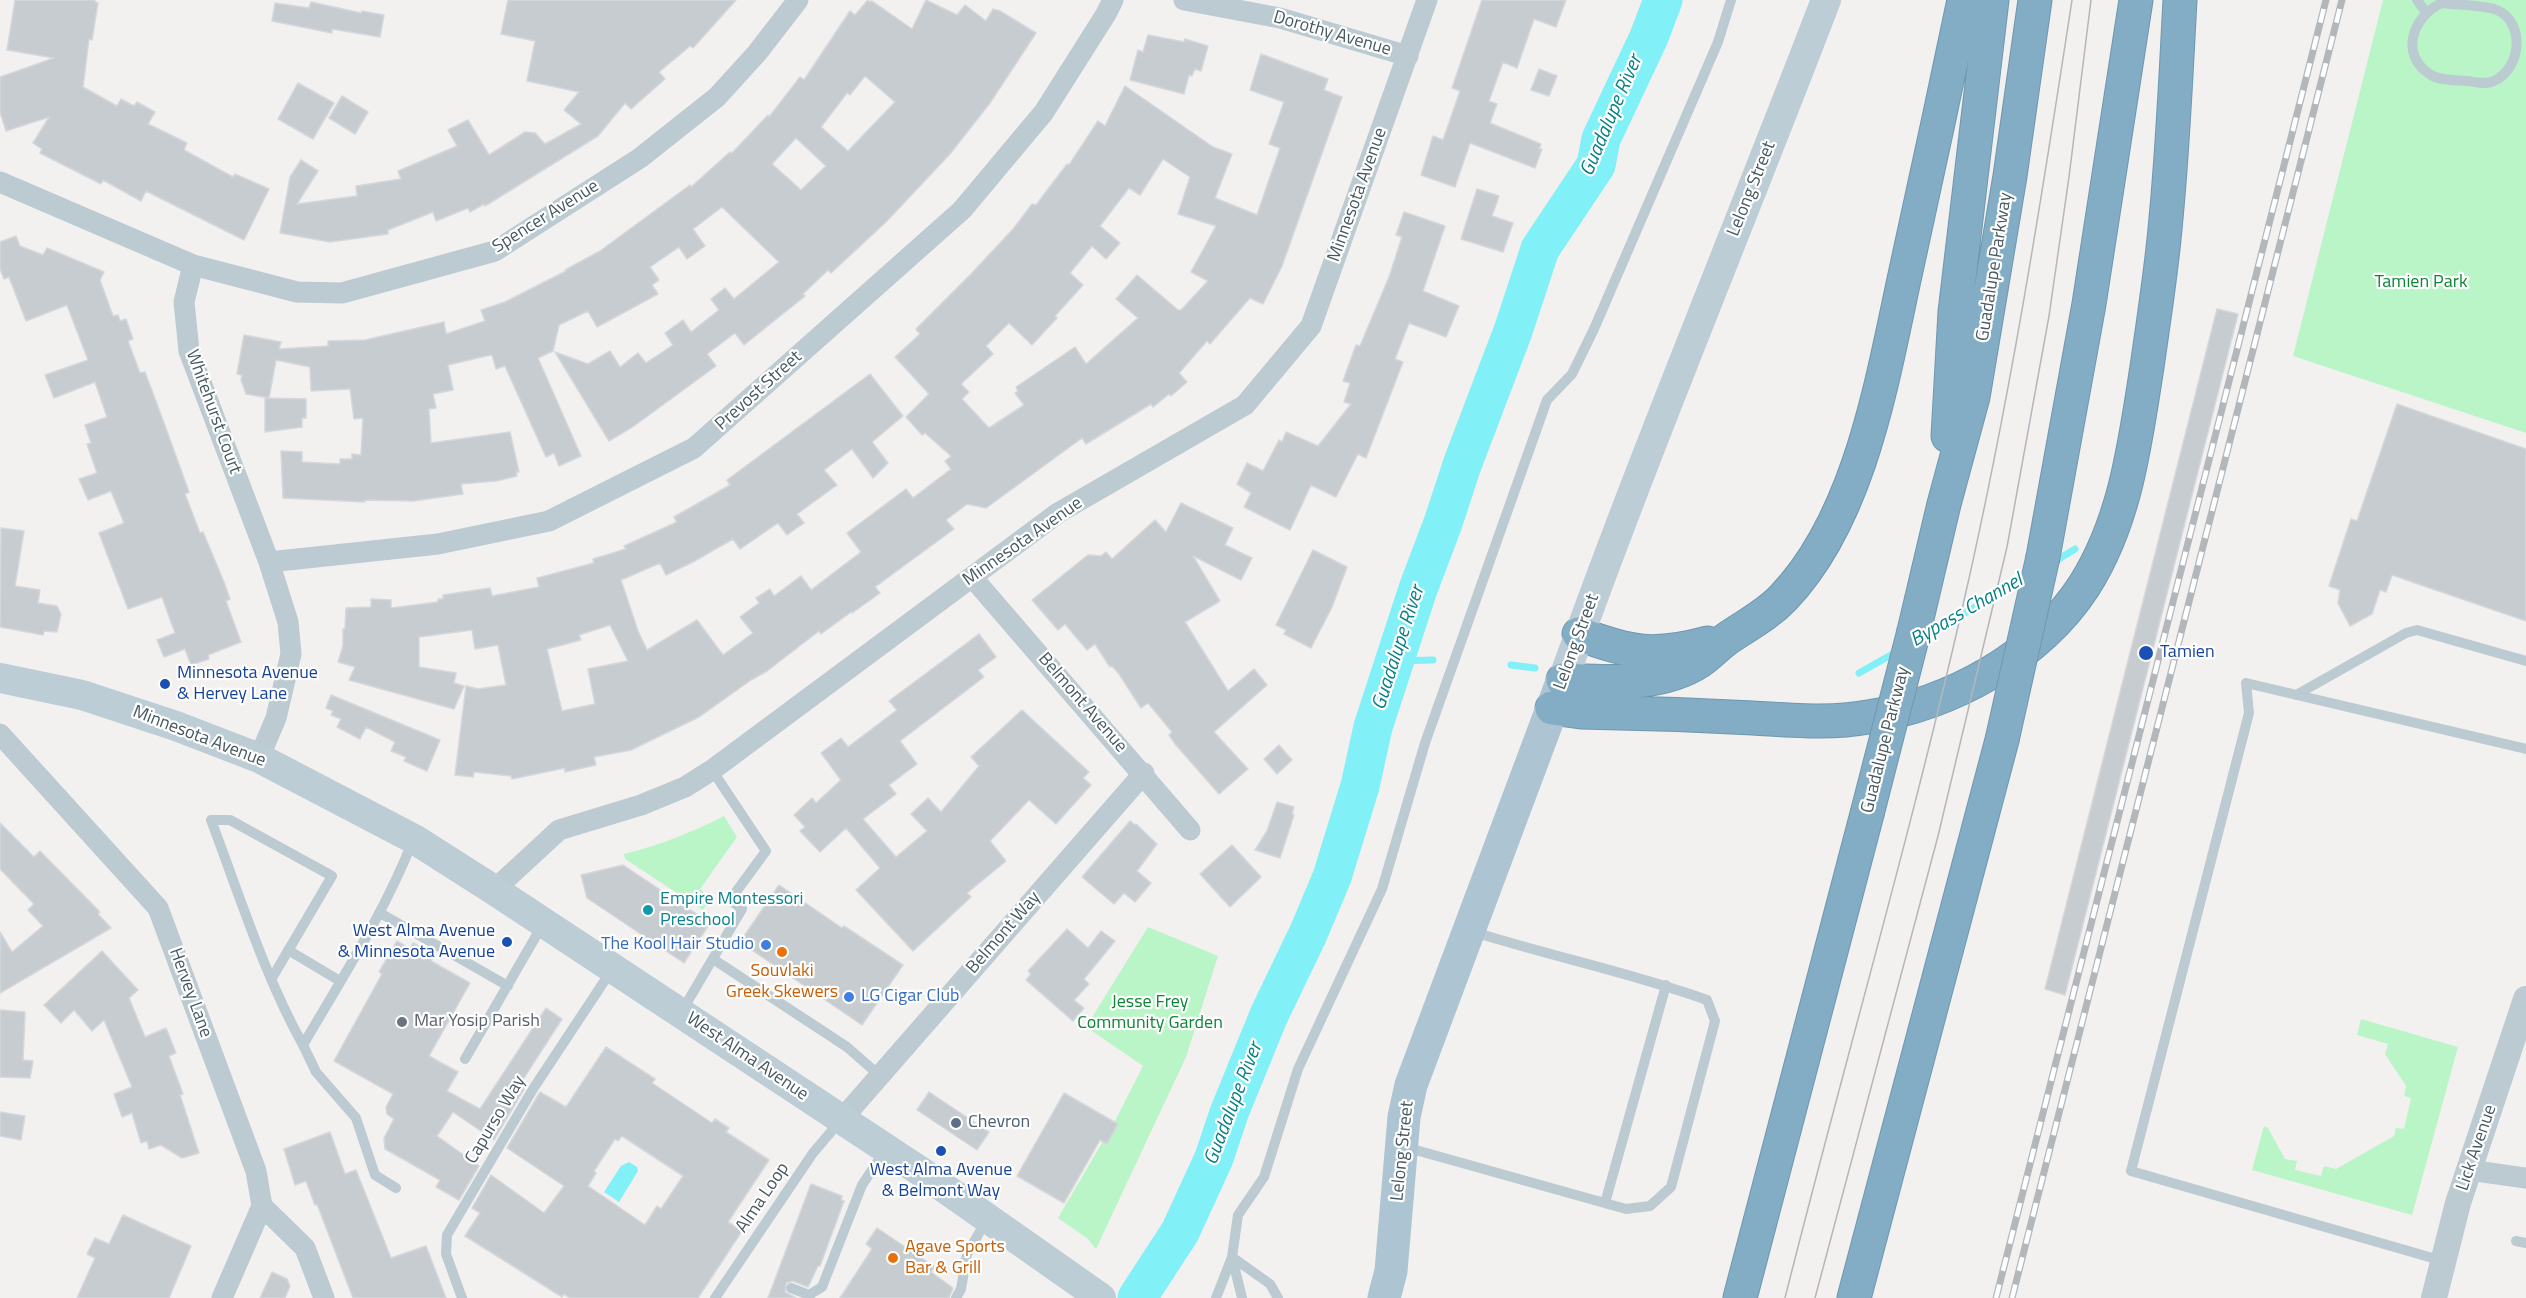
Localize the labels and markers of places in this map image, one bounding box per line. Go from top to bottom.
place label: Tamien [2160,642,2215,664]
marker: Tamien [2137,644,2155,662]
place label: Minnesota Avenue & Hervey Lane [177,663,318,706]
marker: Minnesota Avenue & Hervey Lane [158,677,172,691]
place label: Empire Montessori Preschool [660,889,803,932]
marker: Empire Montessori Preschool [641,903,655,917]
place label: West Alma Avenue & Minnesota Avenue [338,921,495,964]
place label: The Kool Hair Studio [601,934,754,956]
marker: West Alma Avenue & Minnesota Avenue [500,935,514,949]
marker: The Kool Hair Studio [759,938,773,952]
marker: Souvlaki Greek Skewers [775,945,789,959]
place label: Souvlaki Greek Skewers [726,961,838,1004]
place label: LG Cigar Club [861,986,959,1008]
marker: LG Cigar Club [842,990,856,1004]
place label: Mar Yosip Parish [414,1011,540,1033]
marker: Mar Yosip Parish [395,1015,409,1029]
place label: Chevron [968,1112,1030,1134]
marker: Chevron [949,1116,963,1130]
marker: West Alma Avenue & Belmont Way [934,1144,948,1158]
place label: West Alma Avenue & Belmont Way [870,1160,1012,1202]
place label: Agave Sports Bar & Grill [905,1237,1005,1280]
marker: Agave Sports Bar & Grill [886,1251,900,1265]

